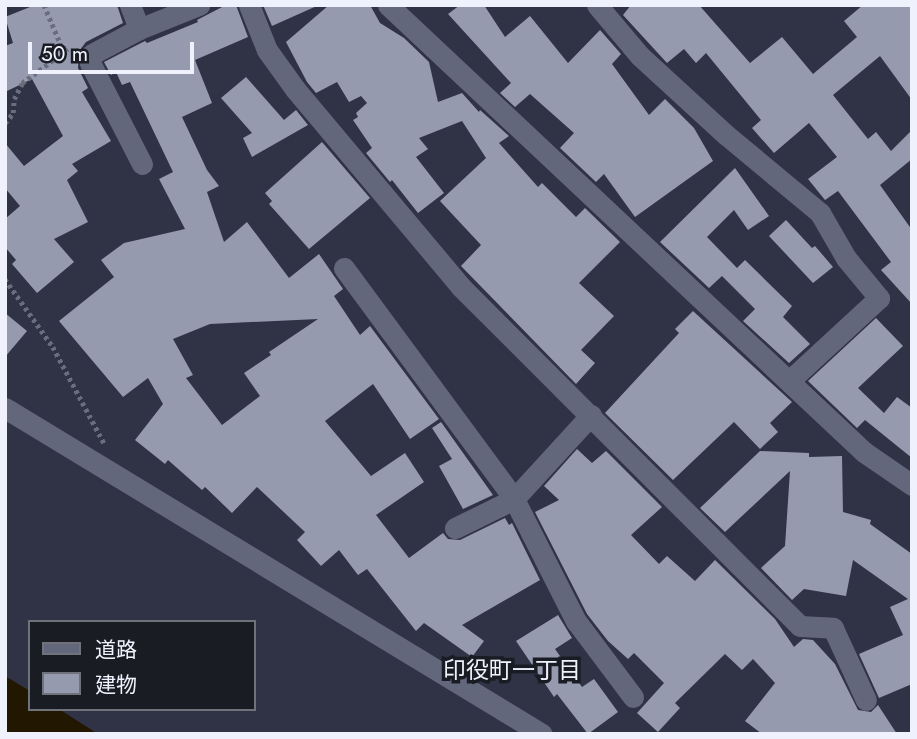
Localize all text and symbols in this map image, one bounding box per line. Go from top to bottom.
scale bar [32,28,198,72]
text: 50 m [41,39,88,69]
legend [28,620,256,711]
text: 道路 [95,635,137,665]
district label: 印役町一丁目 [443,656,581,684]
text: 建物 [95,670,137,700]

